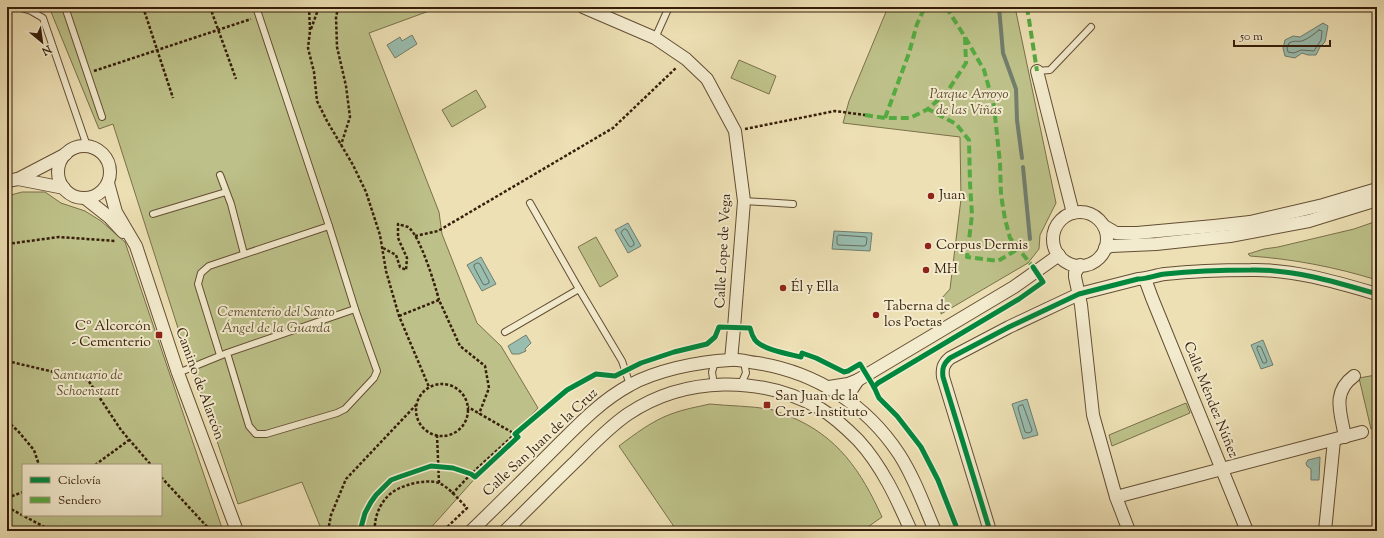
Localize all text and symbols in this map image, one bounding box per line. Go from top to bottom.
north arrow [22,22,62,62]
scale bar [1234,22,1330,48]
text: 50 m [1239,28,1263,46]
text: N [38,40,55,59]
park label: Parque Arroyo de las Viñas [930,85,1008,121]
place label: Juan [938,186,966,206]
marker: Juan [926,191,936,201]
street label: Calle Lope de Vega [711,193,737,309]
place label: Corpus Dermis [936,236,1028,256]
marker: Corpus Dermis [923,241,933,251]
place label: MH [934,260,958,280]
marker: MH [921,265,931,275]
place label: Él y Ella [791,278,840,298]
marker: Él y Ella [778,283,788,293]
place label: Taberna de los Poetas [884,297,950,333]
park label: Cementerio del Santo Ángel de la Guarda [217,303,335,339]
marker: Taberna de los Poetas [871,310,881,320]
place label: Cº Alcorcón - Cementerio [72,317,151,353]
street label: Camino de Alarcón [169,325,229,443]
marker: Cº Alcorcón - Cementerio [154,330,164,340]
street label: Calle Méndez Núñez [1178,339,1242,461]
park label: Santuario de Schoenstatt [53,366,123,402]
street label: Calle San Juan de la Cruz [479,384,603,502]
place label: San Juan de la Cruz - Instituto [775,387,868,423]
marker: San Juan de la Cruz - Instituto [762,400,772,410]
legend [22,464,162,516]
text: Ciclovía [58,472,101,490]
text: Sendero [58,492,101,510]

